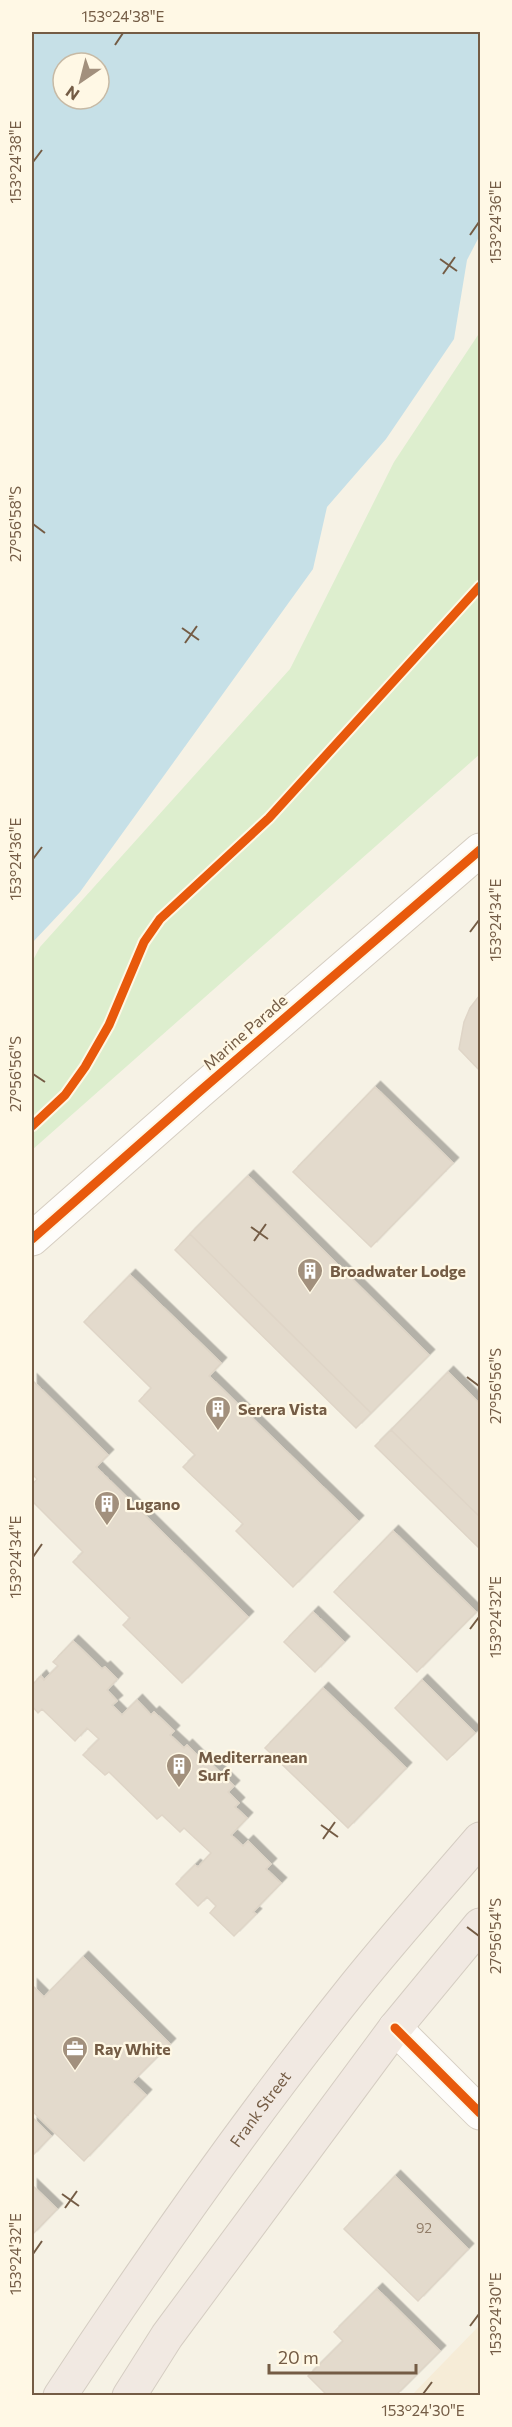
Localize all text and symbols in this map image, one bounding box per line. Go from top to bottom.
text: 153°24'38"E [82,7,165,25]
north arrow [51,51,111,111]
text: N [62,82,82,105]
text: 153°24'38"E [6,120,24,203]
text: 153°24'36"E [486,180,504,263]
text: 27°56'58"S [6,486,24,562]
text: 153°24'36"E [6,817,24,900]
text: 153°24'34"E [486,879,504,961]
street label: Marine Parade [199,990,291,1073]
text: 27°56'56"S [6,1036,24,1112]
building icon: Broadwater Lodge [295,1256,325,1294]
place label: Broadwater Lodge [330,1261,466,1280]
text: 27°56'56"S [486,1348,504,1424]
building icon: Serera Vista [203,1394,233,1432]
place label: Serera Vista [238,1399,327,1418]
building icon: Lugano [92,1489,122,1527]
place label: Lugano [126,1494,181,1513]
text: 153°24'34"E [6,1516,24,1598]
text: 153°24'32"E [486,1576,504,1658]
place label: Mediterranean Surf [198,1747,308,1784]
building icon: Mediterranean Surf [164,1751,194,1789]
text: 27°56'54"S [486,1898,504,1974]
office icon: Ray White [60,2034,90,2072]
place label: Ray White [94,2039,171,2058]
street label: Frank Street [225,2067,294,2150]
text: 153°24'32"E [6,2213,24,2295]
house number: 92 [416,2219,432,2236]
text: 153°24'30"E [486,2272,504,2356]
scale bar [269,2337,416,2375]
text: 20 m [278,2346,319,2368]
text: 153°24'30"E [381,2401,465,2419]

